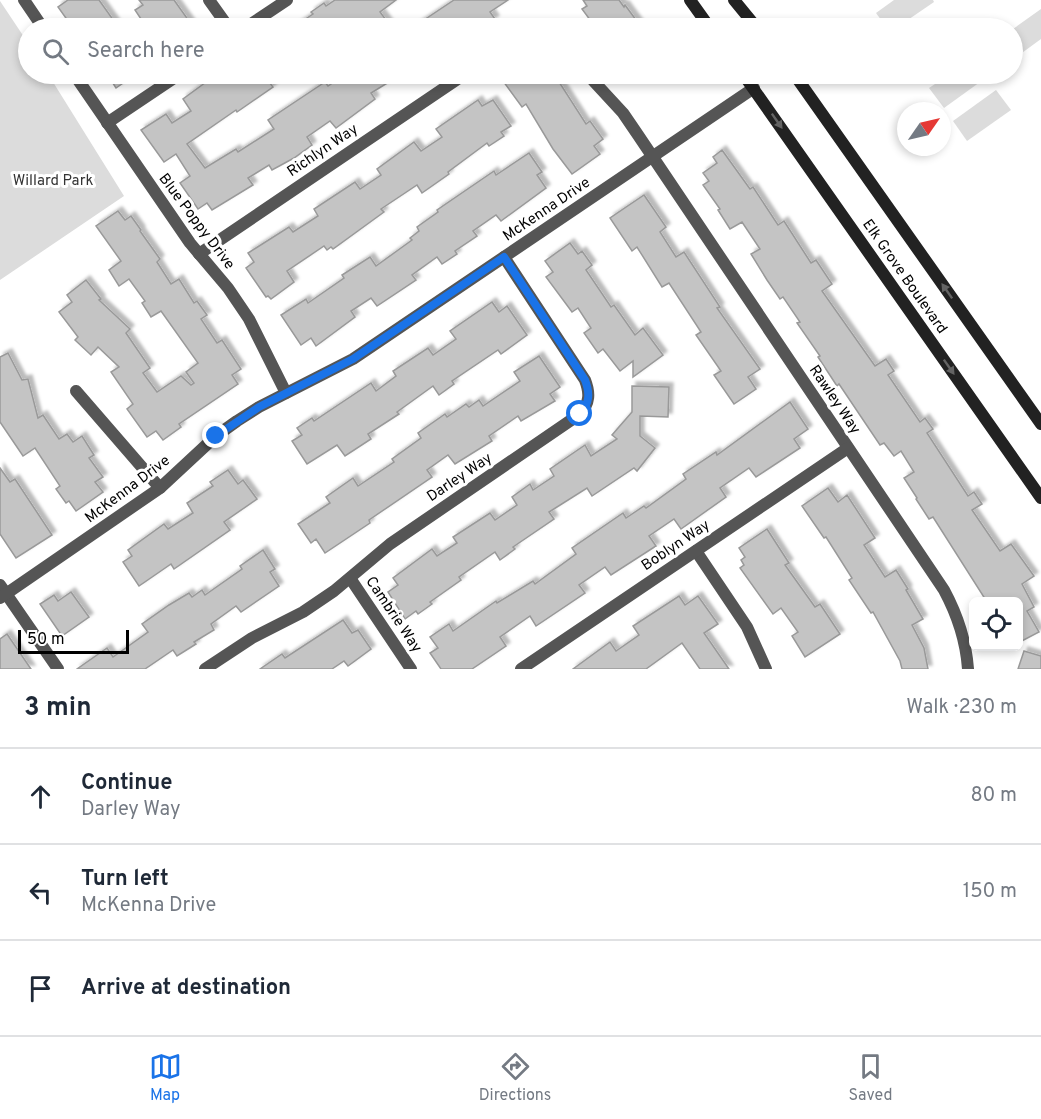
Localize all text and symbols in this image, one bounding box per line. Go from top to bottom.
search box [18,18,1023,84]
icon: search [39,35,72,68]
text: Search here [87,38,205,65]
north arrow [897,102,951,156]
one-way arrow [771,113,783,129]
street label: Richlyn Way [284,120,362,182]
street label: Blue Poppy Drive [154,170,238,274]
park label: Willard Park [13,172,93,191]
street label: McKenna Drive [500,174,594,246]
street label: Elk Grove Boulevard [857,216,951,338]
one-way arrow [941,283,953,299]
one-way arrow [943,358,955,374]
street label: Rawley Way [804,362,864,438]
route start [566,400,592,426]
route end [202,422,228,448]
street label: Darley Way [424,449,496,507]
street label: McKenna Drive [82,452,174,528]
street label: Boblyn Way [638,516,714,576]
street label: Cambrie Way [361,573,425,657]
map controls [969,597,1023,651]
button: locate [969,597,1023,651]
scale bar [18,627,129,654]
text: 50 m [27,630,65,650]
text: 3 min [24,692,92,725]
text: Walk · 230 m [906,695,1017,721]
text: Continue [81,770,172,797]
icon: ahead [24,780,57,813]
text: 80 m [971,783,1017,809]
text: Darley Way [81,797,181,823]
text: Turn left [81,866,169,893]
icon: left [24,876,57,909]
text: 150 m [963,879,1017,905]
text: McKenna Drive [81,893,216,919]
icon: arrive [24,972,57,1005]
text: Arrive at destination [81,975,291,1002]
tab: Map [149,1050,182,1106]
tab: Directions [479,1050,551,1106]
tab: Saved [848,1050,892,1106]

